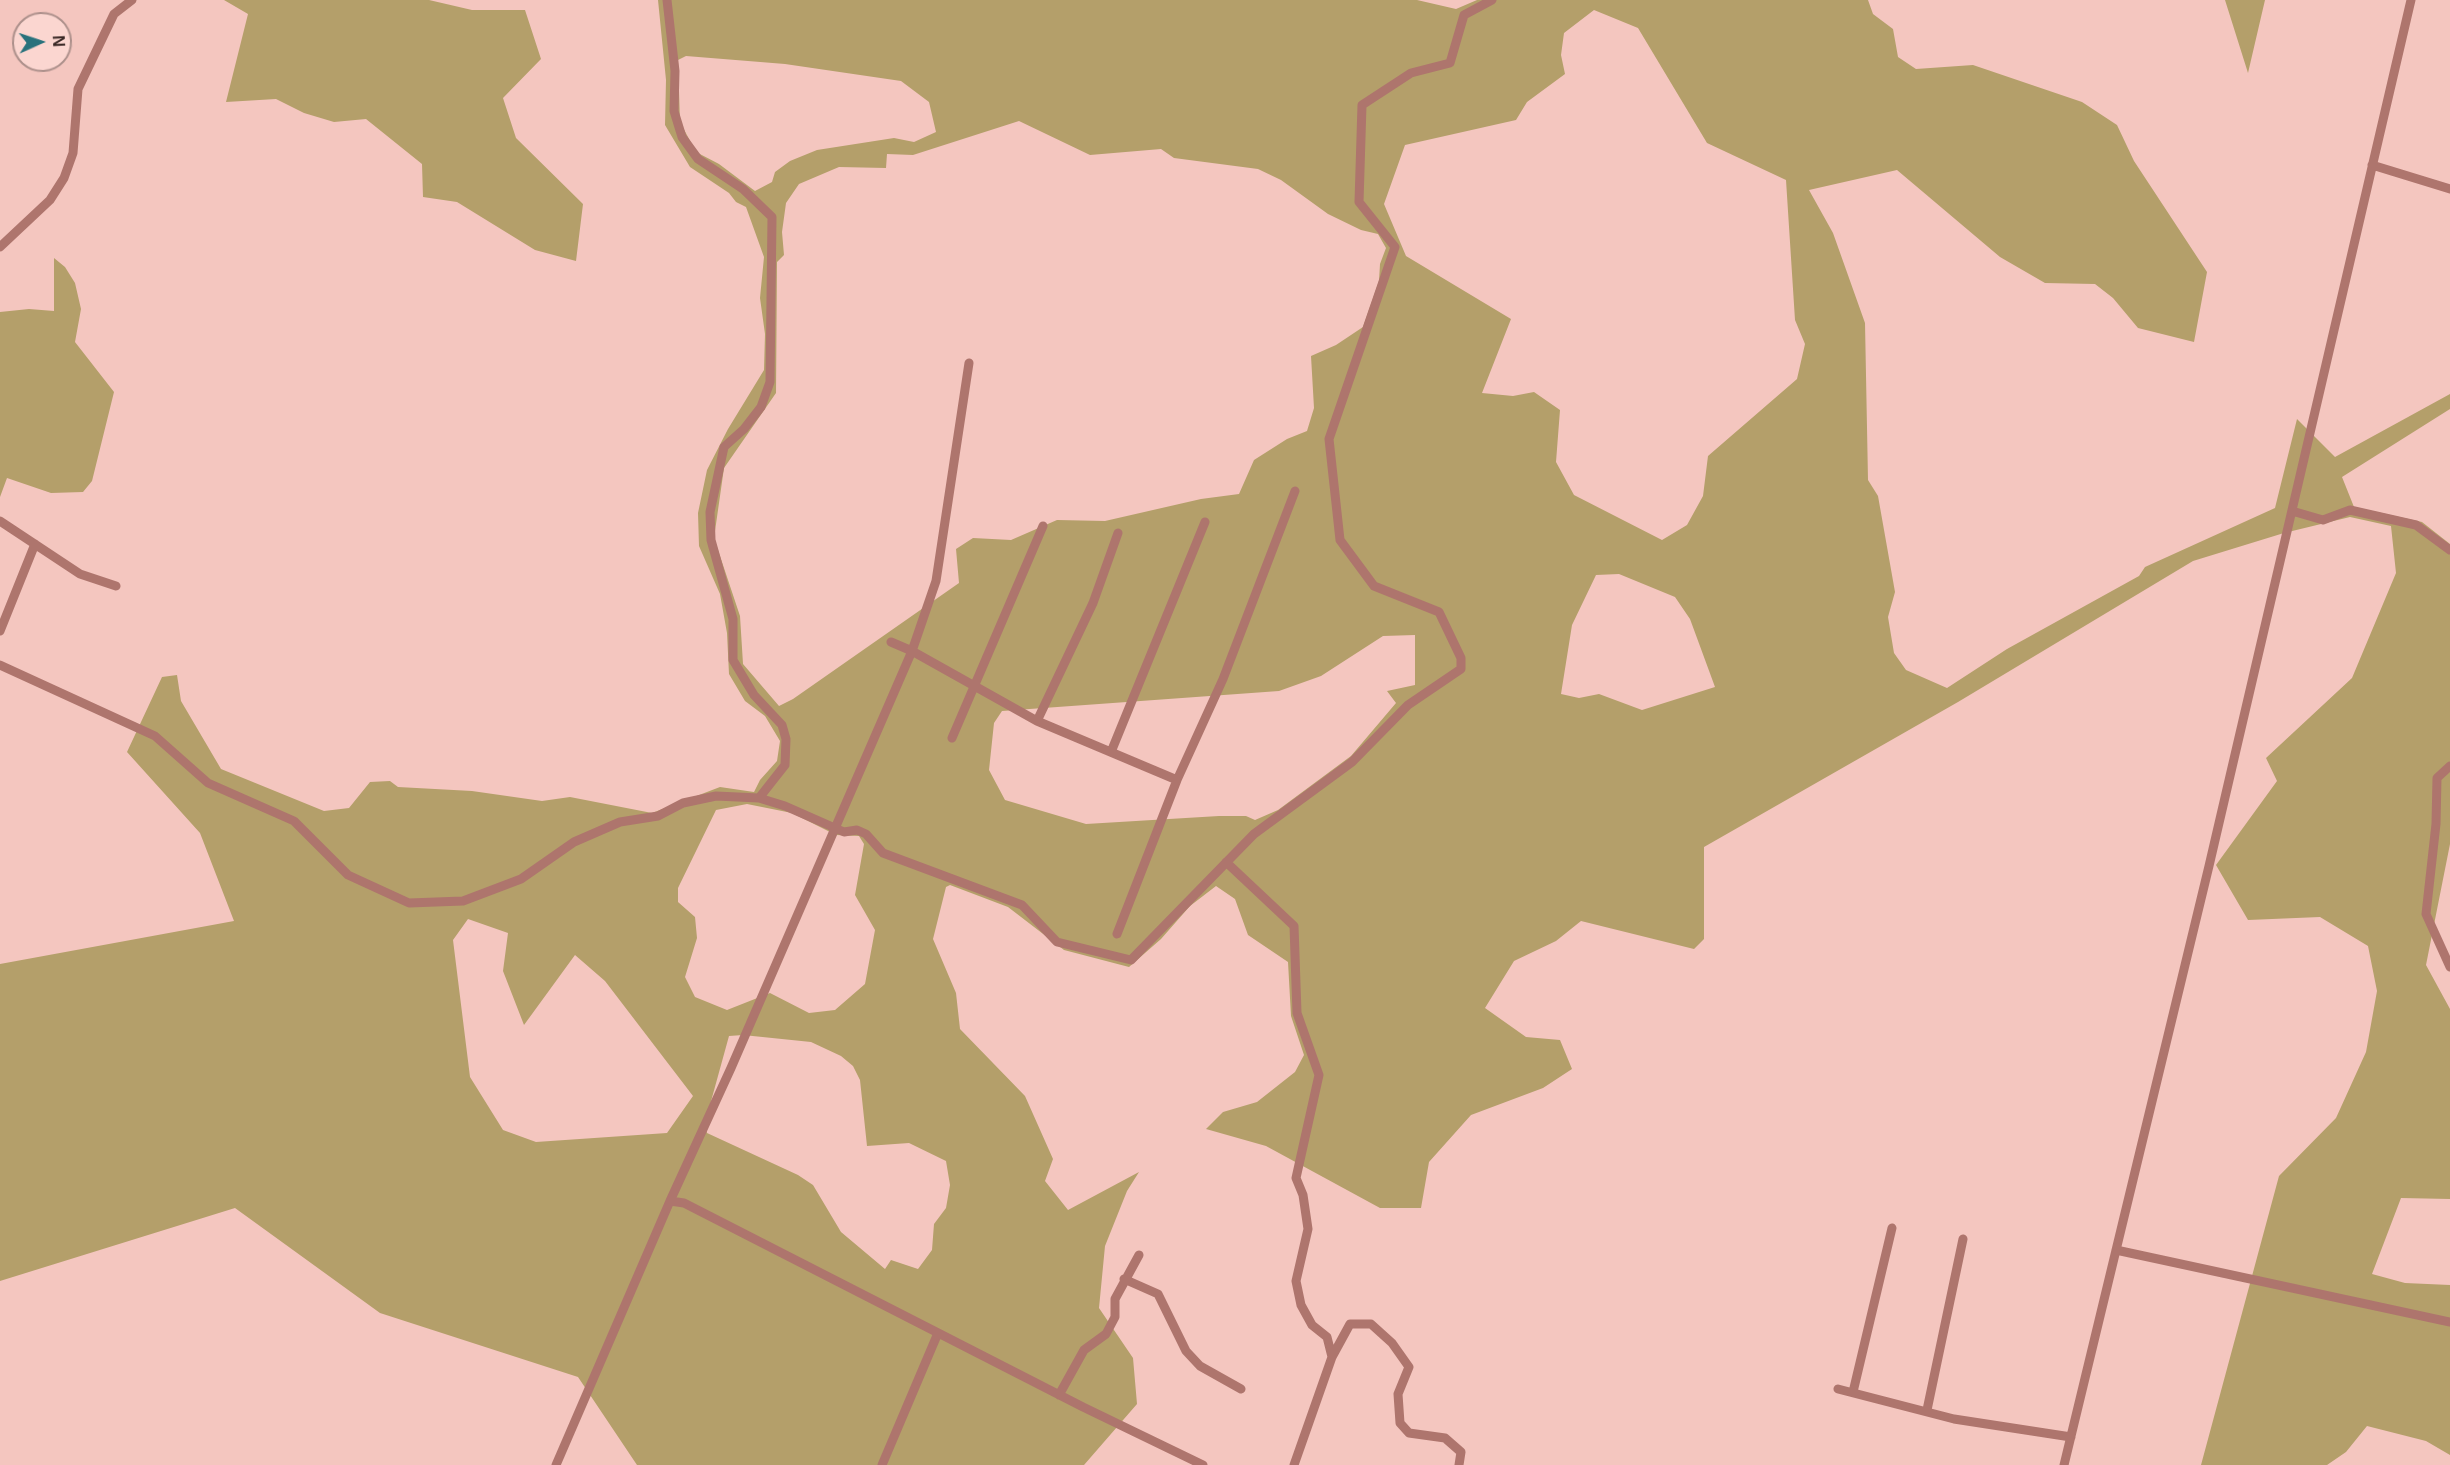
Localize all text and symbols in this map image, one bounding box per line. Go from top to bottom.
north arrow [12,12,72,72]
text: N [50,35,67,47]

